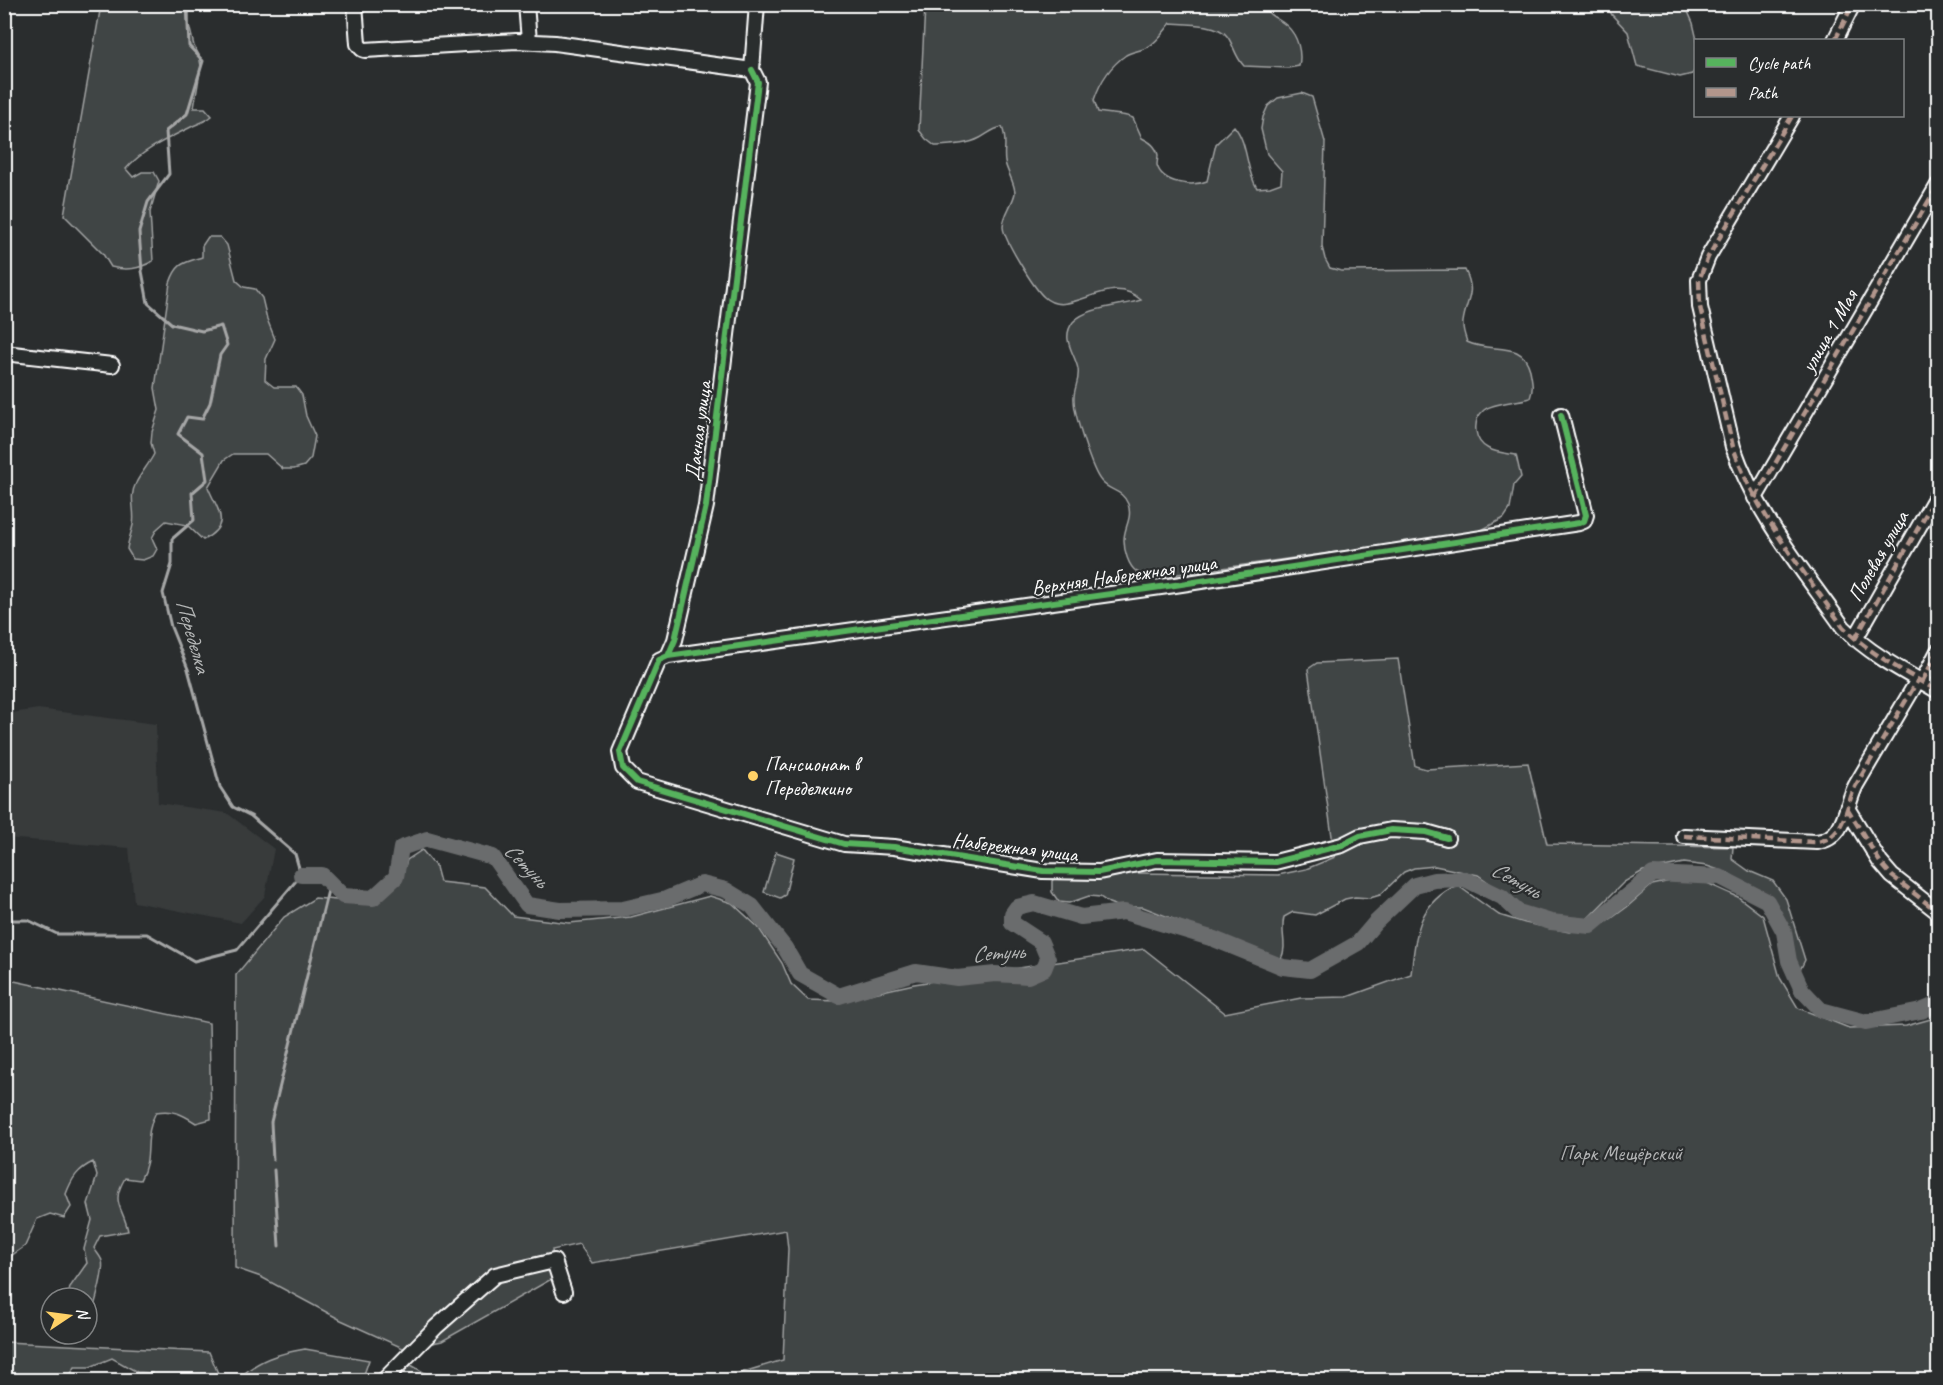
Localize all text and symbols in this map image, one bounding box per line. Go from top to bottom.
legend [1694,39,1904,117]
text: Cycle path [1748,52,1811,74]
text: Path [1748,82,1778,104]
street label: улица 1 Мая [1794,284,1864,379]
street label: Дачная улица [679,377,717,482]
street label: Полевая улица [1842,504,1915,606]
street label: Верхняя Набережная улица [1030,549,1220,601]
water label: Переделка [169,596,217,678]
place label: Пансионат в Переделкино [765,751,863,801]
marker: Пансионат в Переделкино [746,769,760,783]
street label: Набережная улица [951,826,1081,868]
water label: Сетунь [498,837,556,895]
water label: Сетунь [1486,855,1547,906]
water label: Сетунь [971,937,1027,969]
park label: Парк Мещёрский [1560,1140,1684,1166]
north arrow [39,1286,99,1346]
text: N [72,1306,94,1323]

